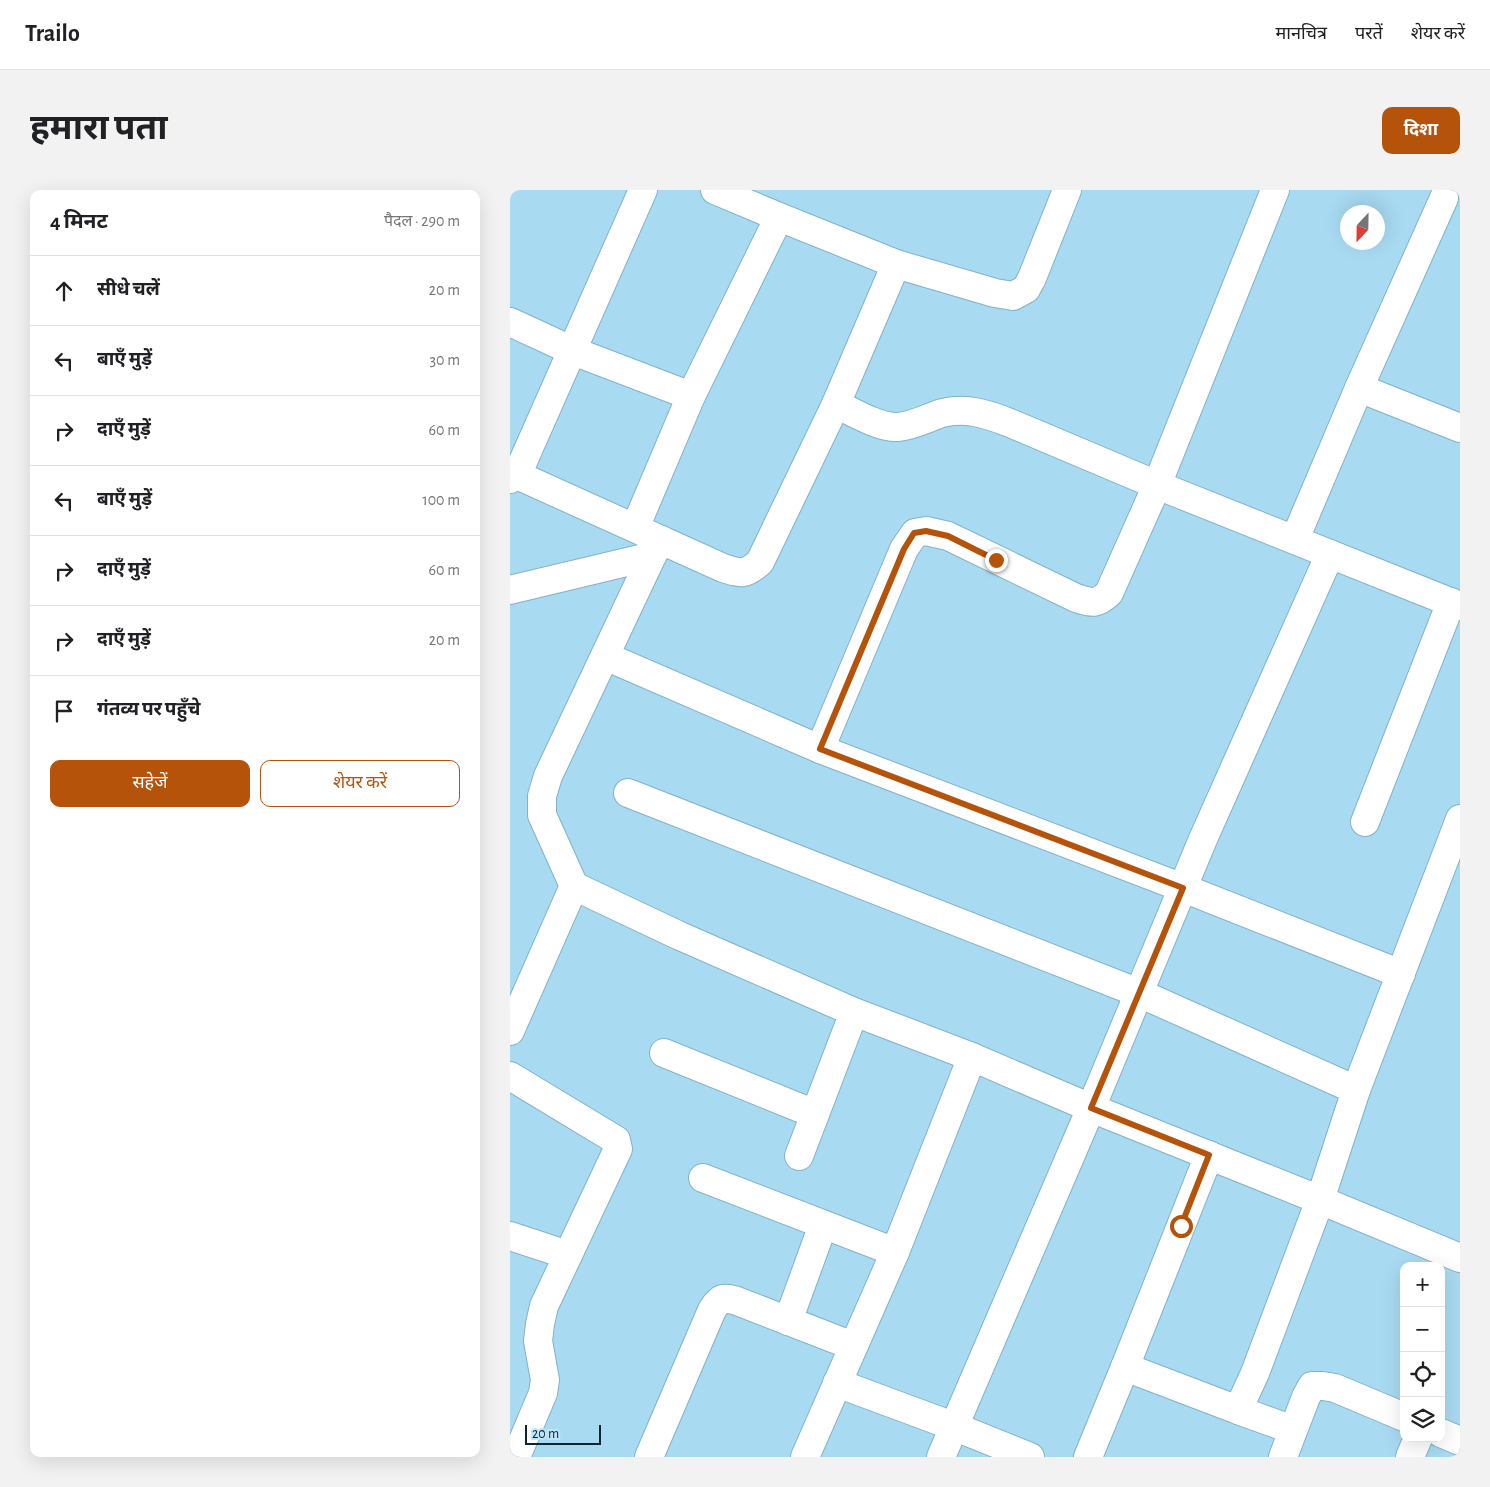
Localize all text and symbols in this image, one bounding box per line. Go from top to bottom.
text: Trailo [25,22,80,46]
text: मानचित्र [1275,25,1327,43]
text: परतें [1355,25,1383,43]
text: शेयर करें [1411,25,1465,43]
button: दिशा [1382,107,1460,154]
text: हमारा पता [30,111,167,146]
north arrow [1340,205,1385,250]
text: 4 मिनट [50,211,108,232]
text: पैदल · 290 m [384,213,460,229]
icon: ahead [50,277,78,305]
text: सीधे चलें [97,280,160,299]
text: 20 m [429,282,460,298]
icon: left [50,347,78,375]
text: बाएँ मुड़ें [97,350,152,369]
text: 30 m [430,352,460,368]
icon: right [50,417,78,445]
text: दाएँ मुड़ें [97,420,151,439]
text: 60 m [429,422,460,438]
icon: left [50,487,78,515]
text: बाएँ मुड़ें [97,490,152,509]
text: 100 m [422,492,460,508]
route end [985,549,1008,572]
icon: right [50,557,78,585]
text: दाएँ मुड़ें [97,560,151,579]
text: 60 m [429,562,460,578]
icon: right [50,627,78,655]
text: दाएँ मुड़ें [97,630,151,649]
text: 20 m [429,632,460,648]
icon: arrive [50,697,78,725]
text: गंतव्य पर पहुँचे [97,700,200,719]
button: सहेजें [50,760,250,807]
button: शेयर करें [260,760,460,807]
route start [1170,1215,1193,1238]
map controls [1400,1262,1445,1442]
button: + [1400,1262,1445,1307]
button: − [1400,1307,1445,1352]
button: locate [1400,1352,1445,1397]
button: layers [1400,1397,1445,1442]
scale bar [525,1422,601,1445]
text: 20 m [532,1427,559,1441]

